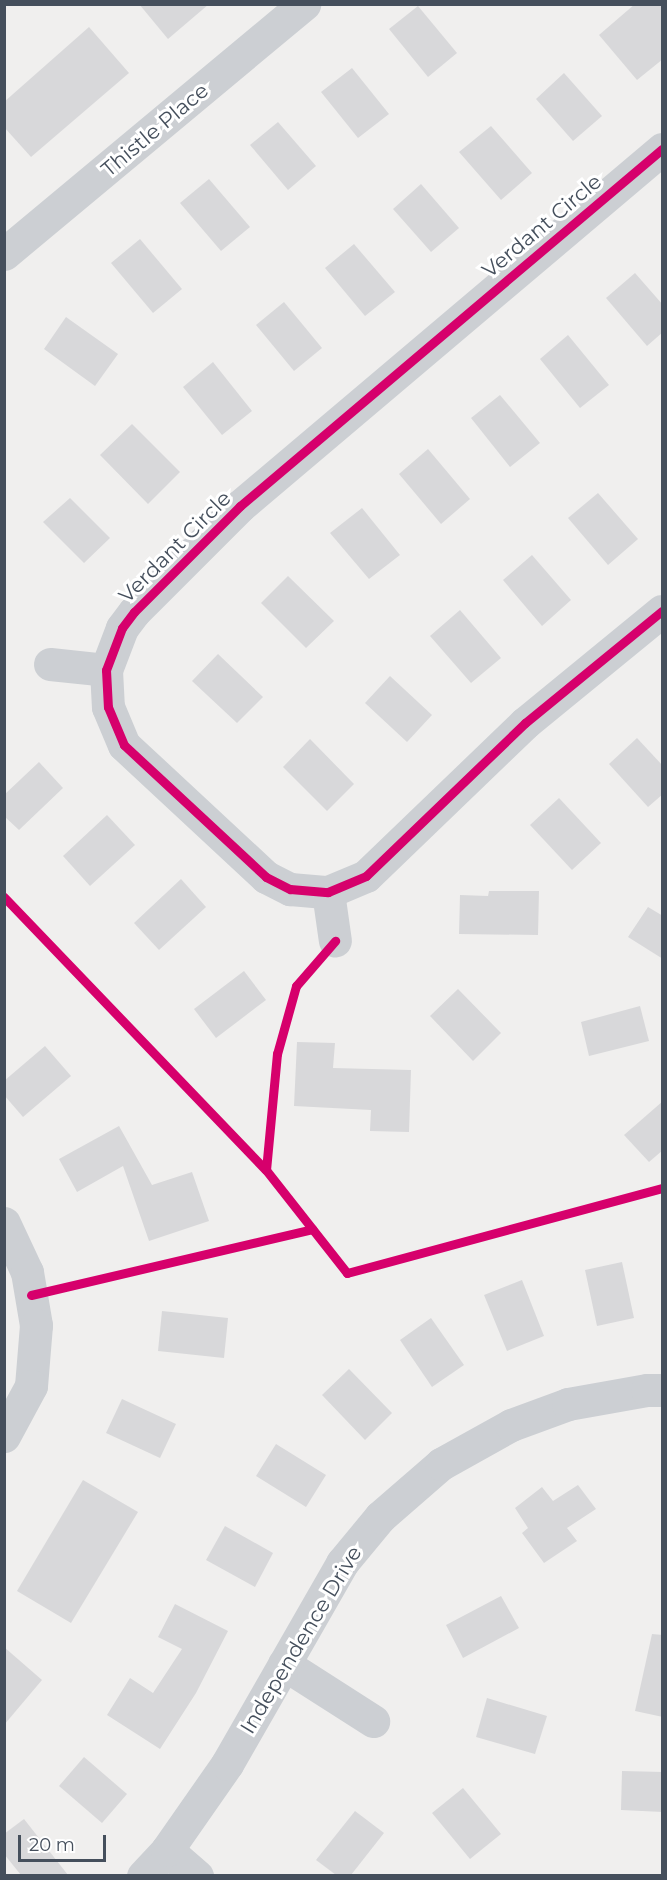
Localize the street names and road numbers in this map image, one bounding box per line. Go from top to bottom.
street label: Thistle Place [96,78,214,182]
street label: Verdant Circle [477,169,607,283]
street label: Verdant Circle [114,486,236,608]
street label: Independence Drive [235,1542,367,1738]

